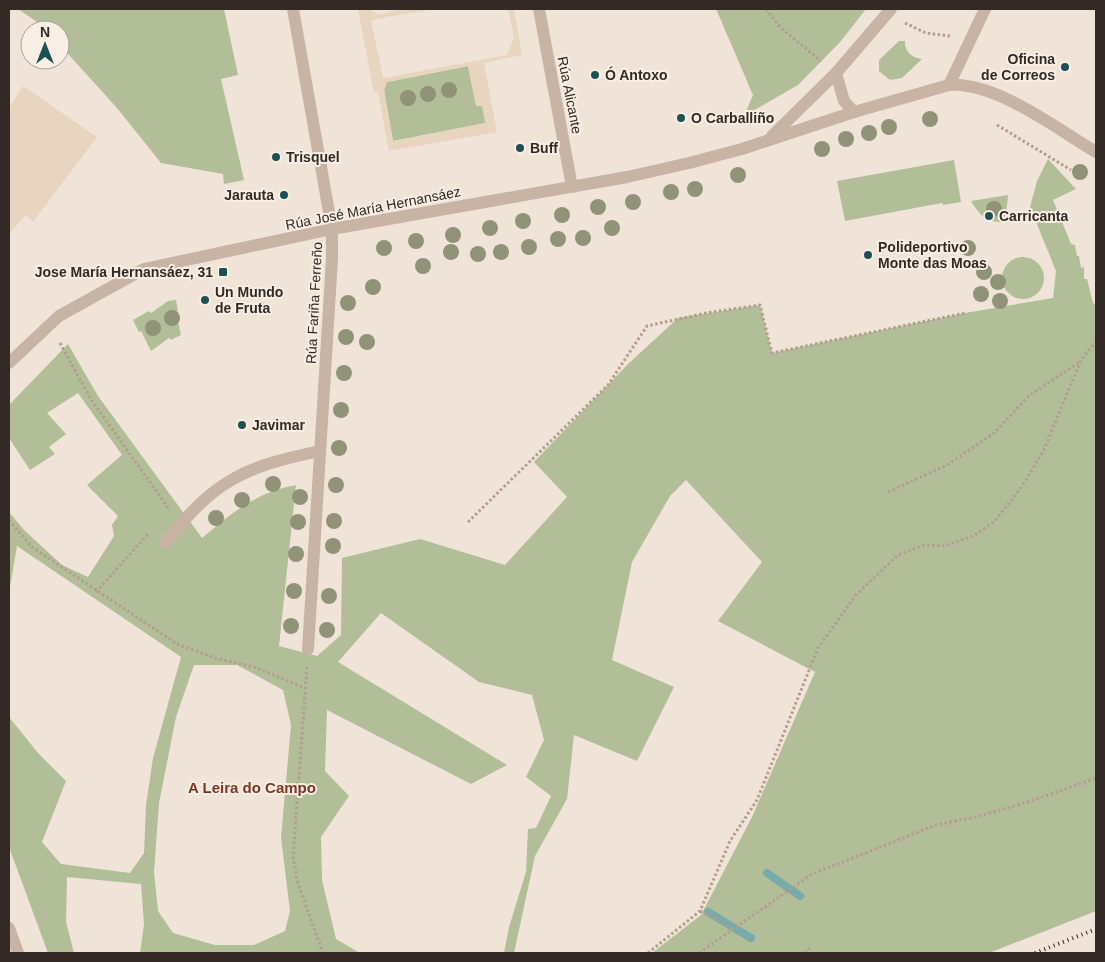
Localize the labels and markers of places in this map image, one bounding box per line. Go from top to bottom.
place label: Oficina de Correos [981,51,1055,83]
marker: Oficina de Correos [1059,61,1071,73]
place label: Ó Antoxo [605,66,667,83]
marker: Ó Antoxo [589,69,601,81]
place label: O Carballiño [691,110,774,126]
marker: O Carballiño [675,112,687,124]
place label: Buff [530,140,558,156]
marker: Buff [514,142,526,154]
place label: Trisquel [286,149,340,165]
marker: Trisquel [270,151,282,163]
place label: Jarauta [224,187,274,203]
marker: Jarauta [278,189,290,201]
place label: Carricanta [999,208,1068,224]
marker: Carricanta [983,210,995,222]
place label: Polideportivo Monte das Moas [878,239,987,271]
marker: Polideportivo Monte das Moas [862,249,874,261]
place label: Jose María Hernansáez, 31 [35,264,213,280]
marker: Jose María Hernansáez, 31 [217,266,229,278]
place label: Un Mundo de Fruta [215,284,283,316]
marker: Un Mundo de Fruta [199,294,211,306]
place label: Javimar [252,417,305,433]
marker: Javimar [236,419,248,431]

